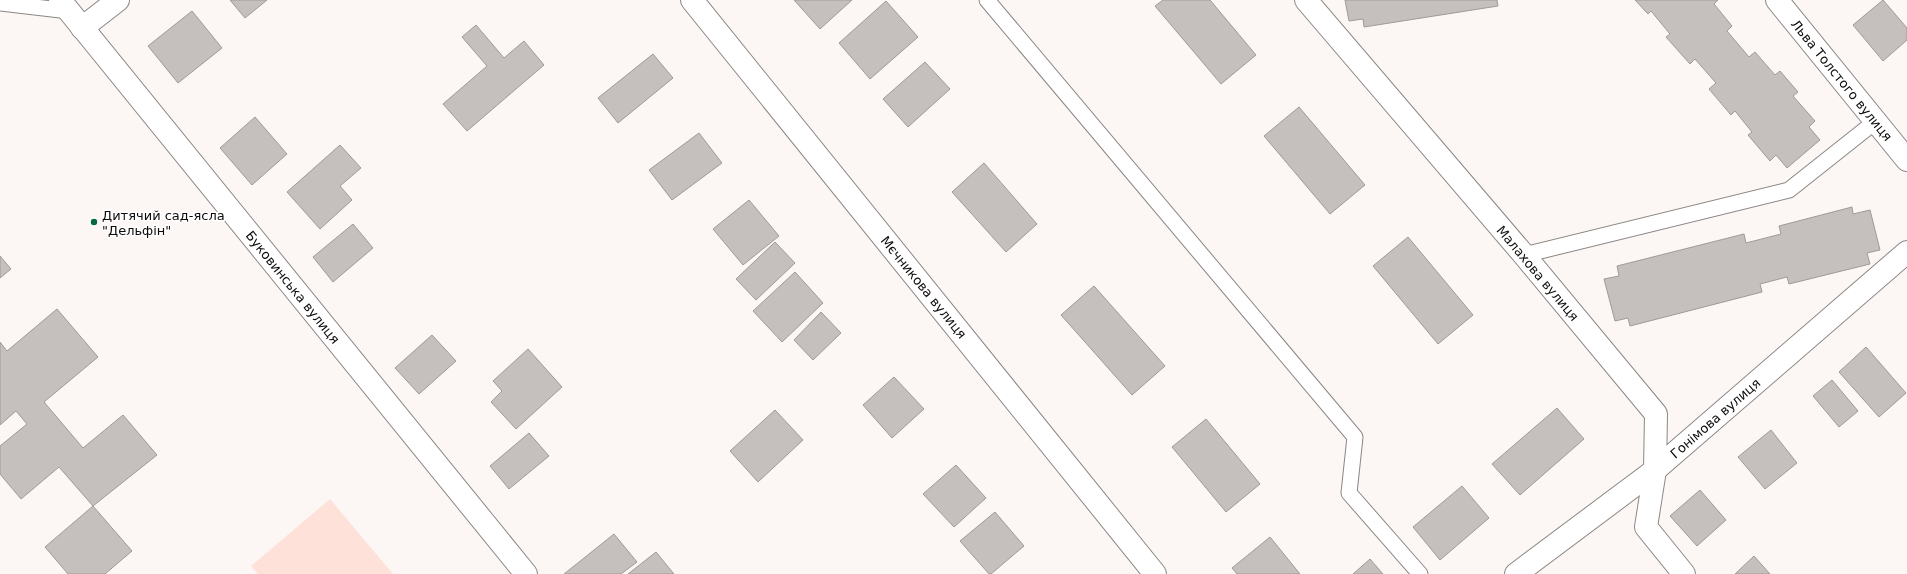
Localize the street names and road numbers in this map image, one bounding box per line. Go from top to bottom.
street label: Льва Толстого вулиця [1788,17,1895,144]
street label: Малахова вулиця [1493,223,1582,324]
street label: Буковинська вулиця [243,228,343,347]
street label: Мєчникова вулиця [878,233,970,342]
street label: Гонімова вулиця [1667,375,1763,462]

